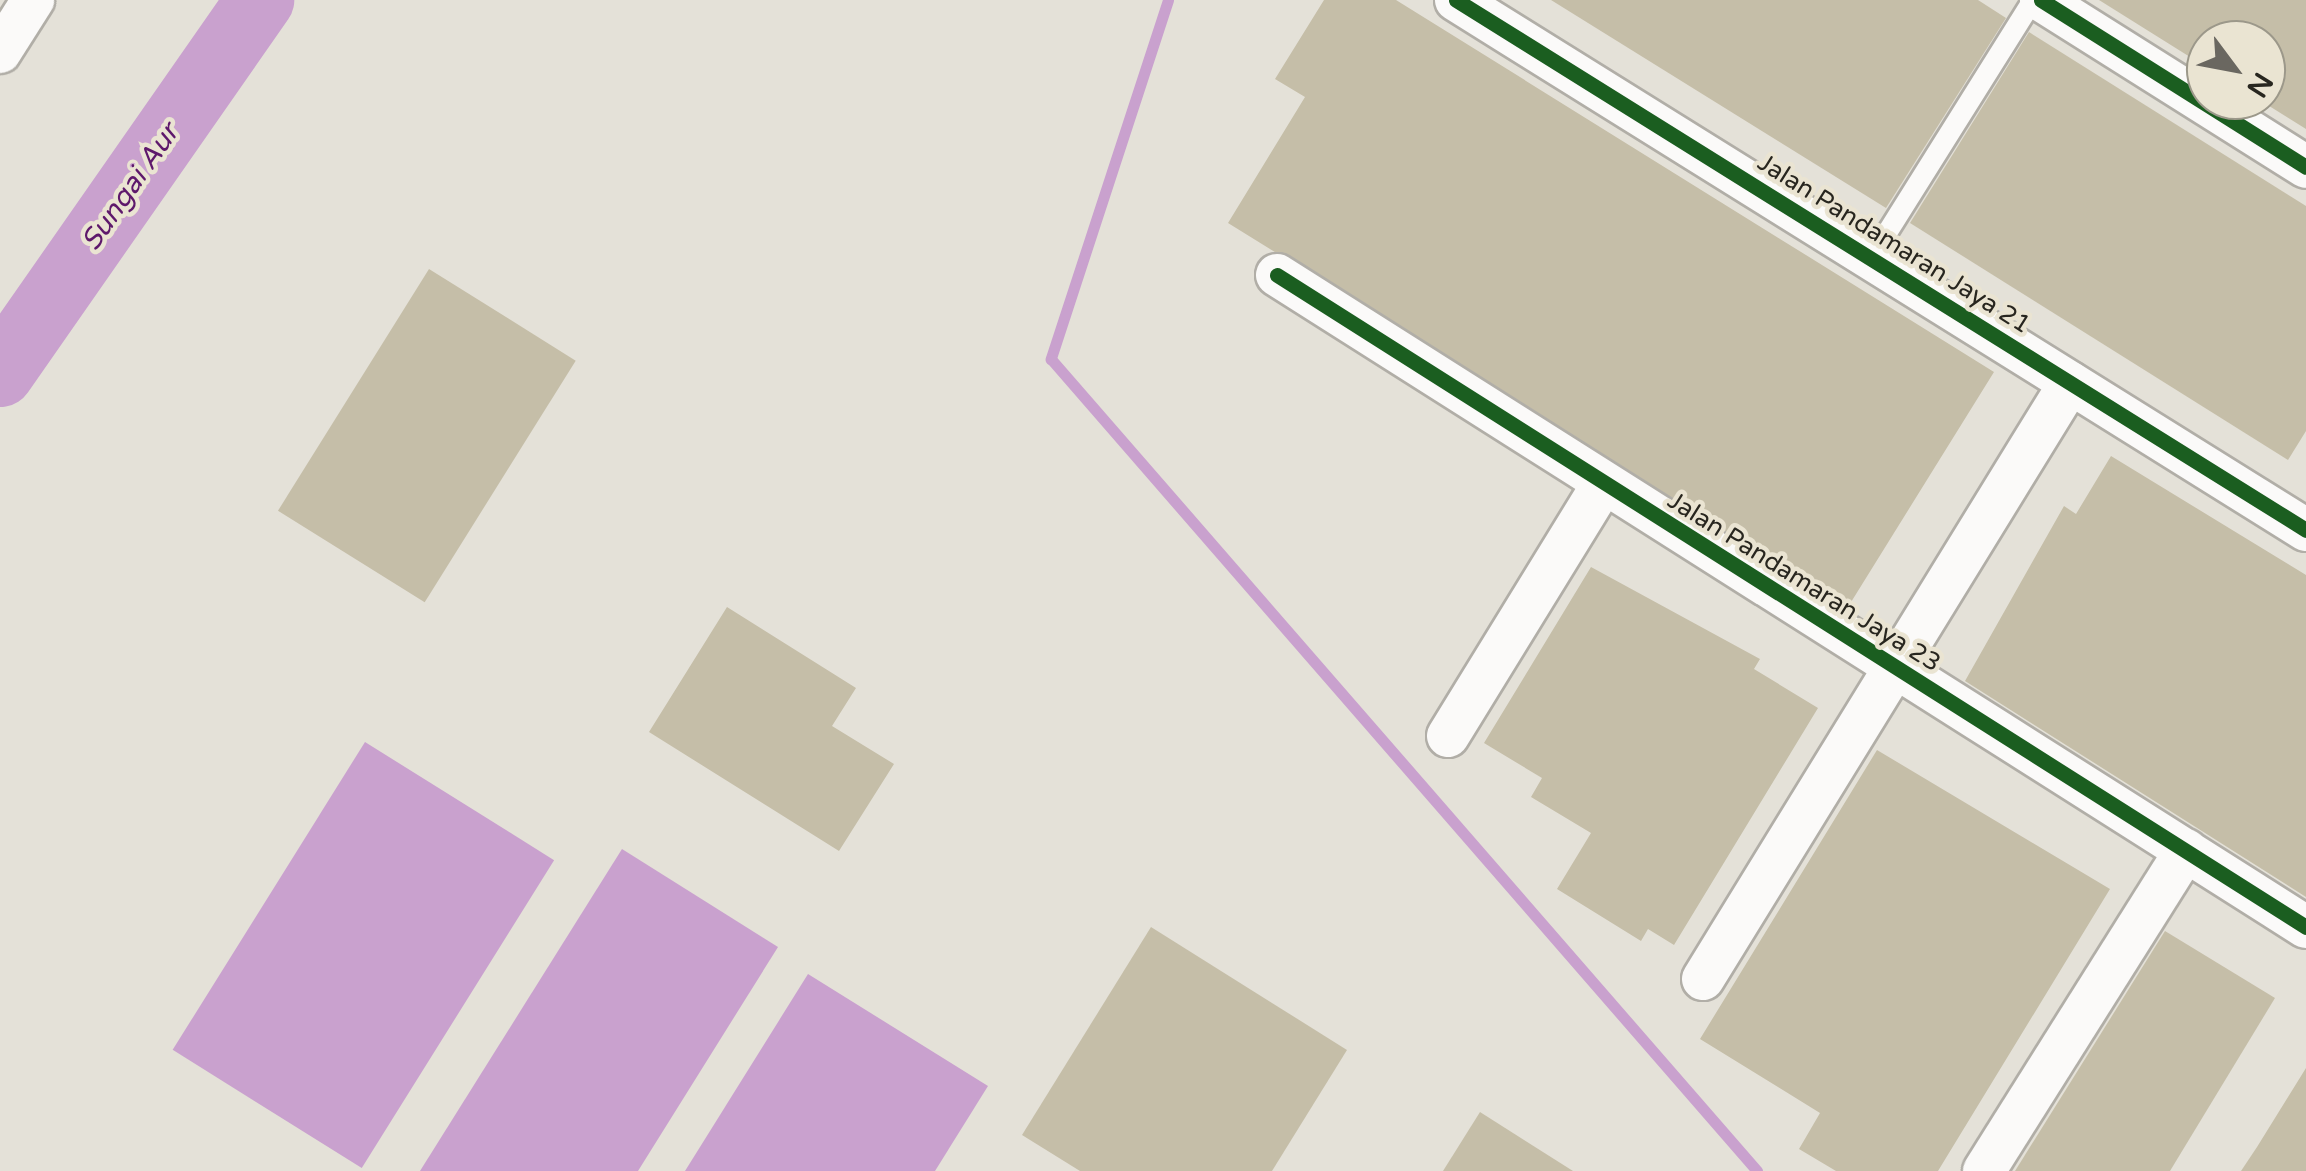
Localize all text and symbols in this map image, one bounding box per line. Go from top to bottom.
north arrow [2186,20,2286,120]
text: N [2239,66,2280,103]
water label: Sungai Aur [74,117,186,257]
street label: Jalan Pandamaran Jaya 21 [1752,148,2036,340]
street label: Jalan Pandamaran Jaya 23 [1662,486,1946,678]

